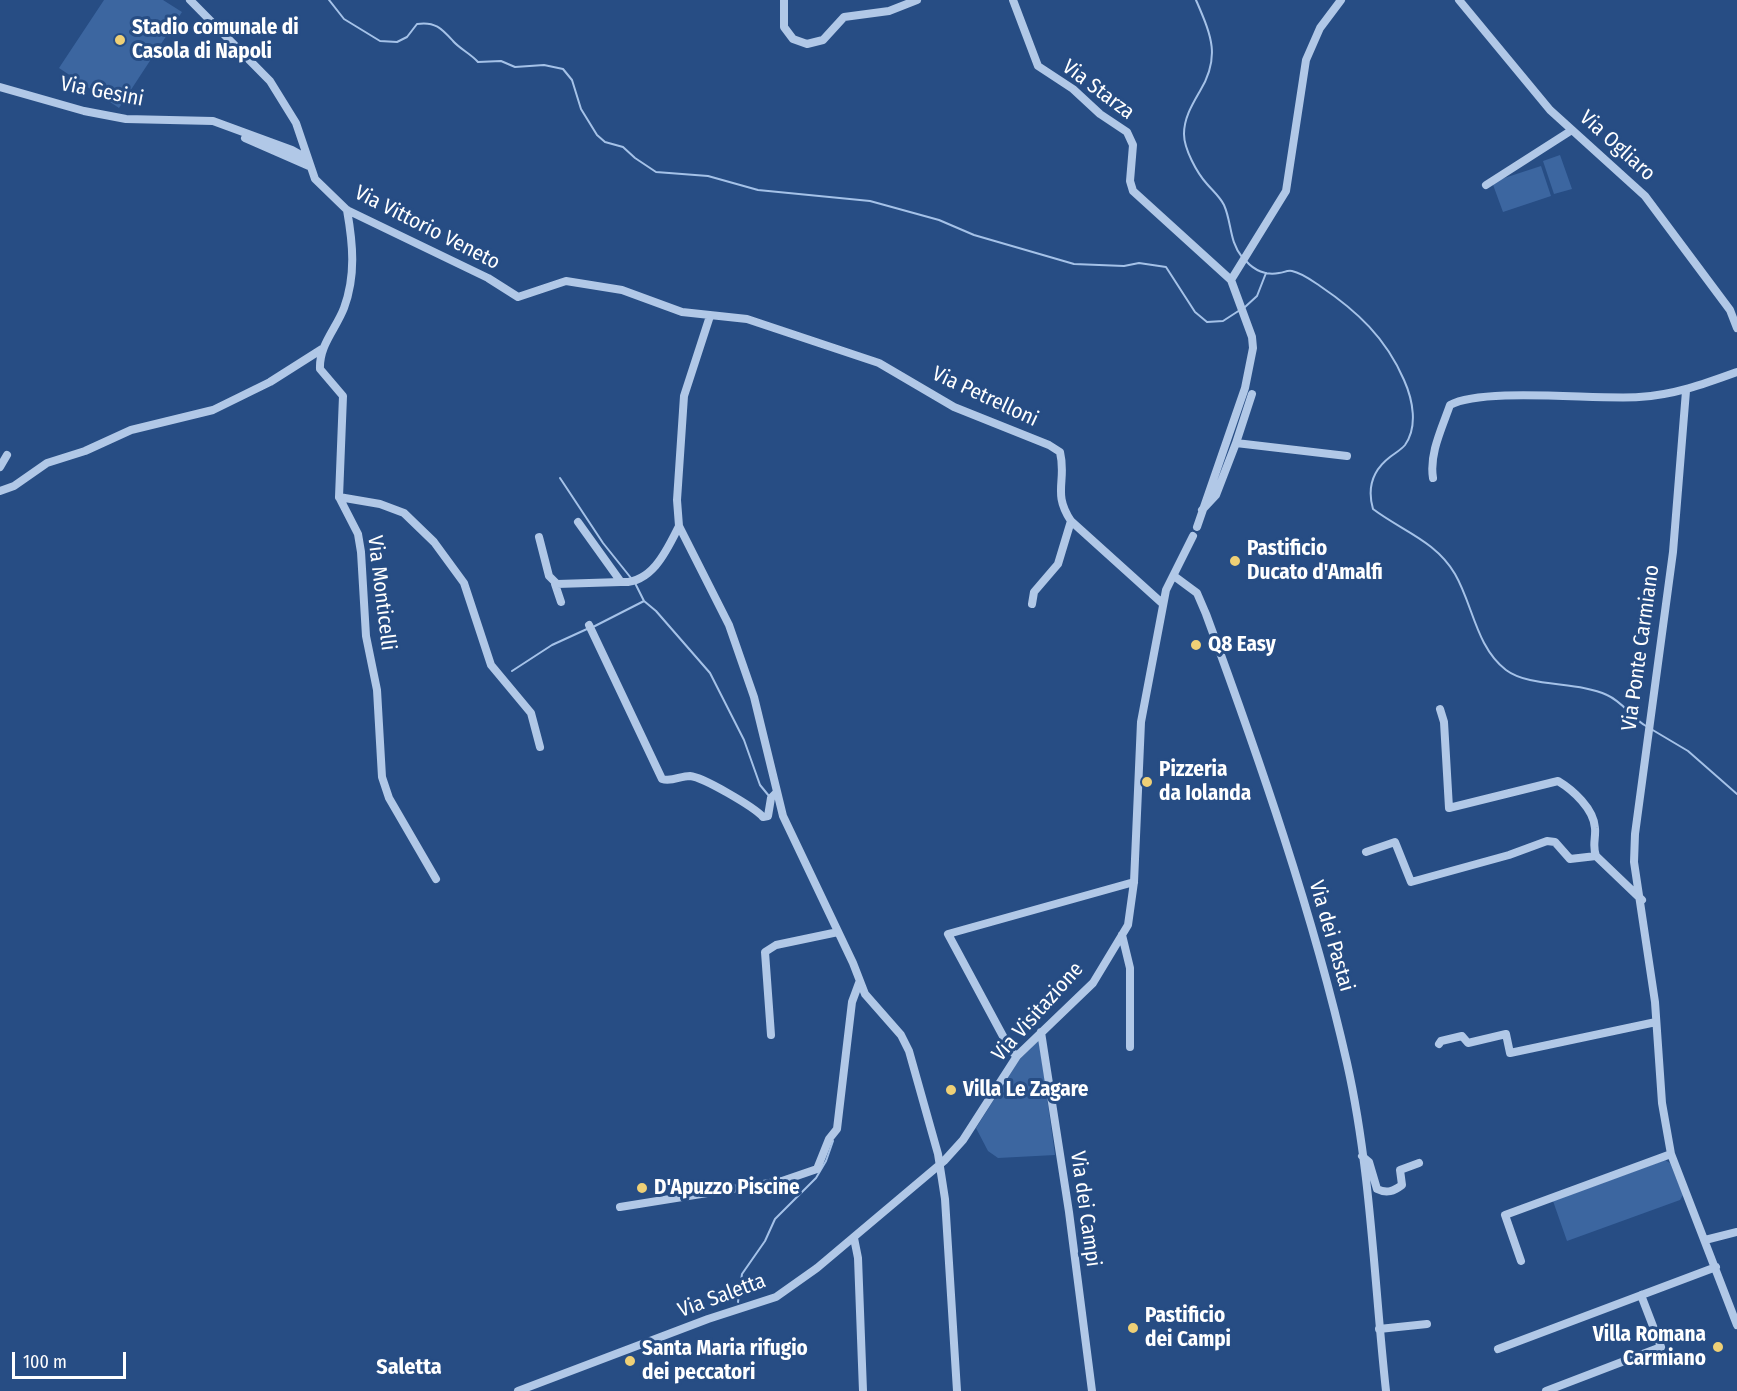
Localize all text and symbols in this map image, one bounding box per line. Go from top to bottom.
place label: Stadio comunale di Casola di Napoli [132,15,299,65]
marker: Stadio comunale di Casola di Napoli [113,33,127,47]
street label: Via Starza [1057,55,1139,125]
street label: Via Gesini [58,72,146,112]
street label: Via Ogliaro [1574,105,1660,187]
street label: Via Vittorio Veneto [350,180,504,276]
street label: Via Petrelloni [928,361,1042,433]
street label: Via Monticelli [361,534,401,652]
place label: Pastificio Ducato d'Amalfi [1247,536,1383,586]
marker: Pastificio Ducato d'Amalfi [1228,554,1242,568]
street label: Via Ponte Carmiano [1617,563,1665,733]
place label: Q8 Easy [1208,632,1276,658]
marker: Q8 Easy [1189,638,1203,652]
place label: Pizzeria da Iolanda [1159,757,1251,807]
marker: Pizzeria da Iolanda [1140,775,1154,789]
street label: Via dei Pastai [1303,878,1359,994]
street label: Via Visitazione [987,957,1089,1067]
place label: Villa Le Zagare [963,1077,1088,1103]
marker: Villa Le Zagare [944,1083,958,1097]
street label: Via dei Campi [1064,1150,1106,1268]
place label: D'Apuzzo Piscine [654,1175,800,1201]
marker: D'Apuzzo Piscine [635,1181,649,1195]
street label: Via Saletta [675,1269,769,1323]
place label: Pastificio dei Campi [1145,1303,1231,1353]
marker: Pastificio dei Campi [1126,1321,1140,1335]
place label: Villa Romana Carmiano [1593,1322,1706,1372]
place label: Santa Maria rifugio dei peccatori [642,1336,808,1386]
scale bar [15,1340,129,1378]
marker: Villa Romana Carmiano [1711,1340,1725,1354]
text: 100 m [23,1351,67,1373]
marker: Santa Maria rifugio dei peccatori [623,1354,637,1368]
district label: Saletta [376,1355,442,1381]

